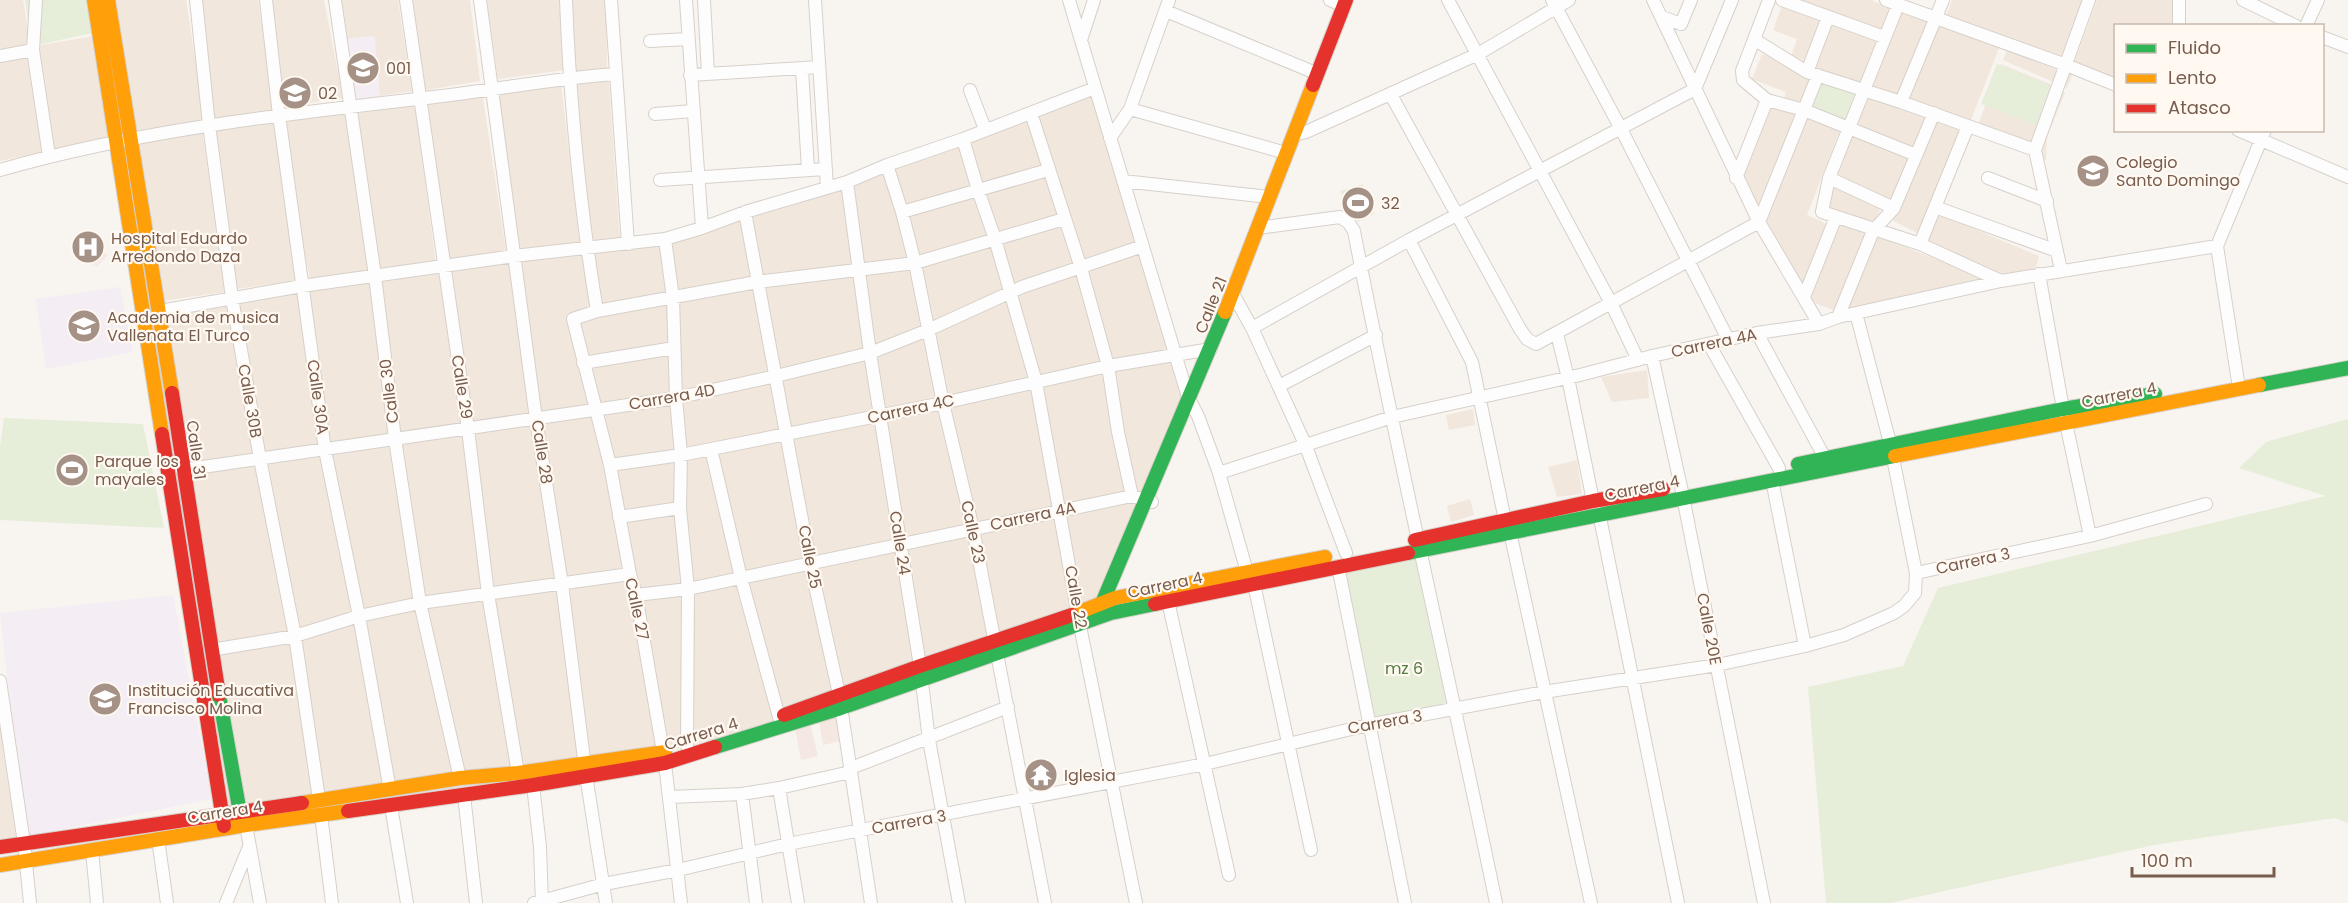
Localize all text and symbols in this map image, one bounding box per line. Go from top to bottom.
legend [2114,24,2324,132]
text: Fluido [2168,35,2221,60]
school or university icon: 001 [345,50,381,86]
place label: 001 [386,57,411,80]
text: Lento [2168,65,2217,90]
school or university icon: 02 [277,75,313,111]
place label: 02 [318,82,337,105]
text: Atasco [2168,95,2231,120]
place label: Colegio Santo Domingo [2116,151,2240,192]
school or university icon: Colegio Santo Domingo [2075,153,2111,189]
sports icon: 32 [1340,185,1376,221]
place label: 32 [1381,192,1400,215]
place label: Hospital Eduardo Arredondo Daza [111,227,247,268]
hospital icon: Hospital Eduardo Arredondo Daza [70,229,106,265]
street label: Calle 21 [1189,273,1233,337]
place label: Academia de musica Vallenata El Turco [107,306,279,347]
school or university icon: Academia de musica Vallenata El Turco [66,308,102,344]
street label: Carrera 4A [1669,323,1759,363]
street label: Calle 29 [446,353,478,421]
street label: Calle 30 [374,357,404,425]
street label: Calle 30A [301,358,335,436]
street label: Calle 30B [232,362,268,440]
street label: Carrera 4 [2079,376,2159,414]
street label: Carrera 4D [627,378,717,416]
street label: Carrera 4C [865,389,957,429]
street label: Calle 28 [526,418,558,486]
street label: Calle 31 [180,419,212,481]
place label: Parque los mayales [95,450,179,491]
sports icon: Parque los mayales [54,452,90,488]
street label: Carrera 4 [1602,469,1682,507]
street label: Carrera 4A [988,496,1078,536]
street label: Calle 23 [955,498,991,566]
street label: Calle 24 [884,509,916,577]
street label: Calle 25 [793,523,827,591]
street label: Carrera 3 [1934,542,2012,580]
street label: Calle 22 [1059,564,1093,630]
street label: Carrera 4 [1125,566,1205,604]
street label: Calle 27 [619,576,655,643]
street label: Calle 20E [1691,591,1727,667]
park label: mz 6 [1385,657,1423,680]
place label: Institución Educativa Francisco Molina [128,679,294,720]
school or university icon: Institución Educativa Francisco Molina [87,681,123,717]
street label: Carrera 3 [1346,704,1424,740]
street label: Carrera 4 [661,712,741,756]
temple icon: Iglesia [1023,757,1059,793]
place label: Iglesia [1064,764,1116,787]
street label: Carrera 4 [186,795,264,829]
street label: Carrera 3 [870,804,948,840]
scale bar [2132,840,2274,878]
text: 100 m [2141,848,2193,873]

